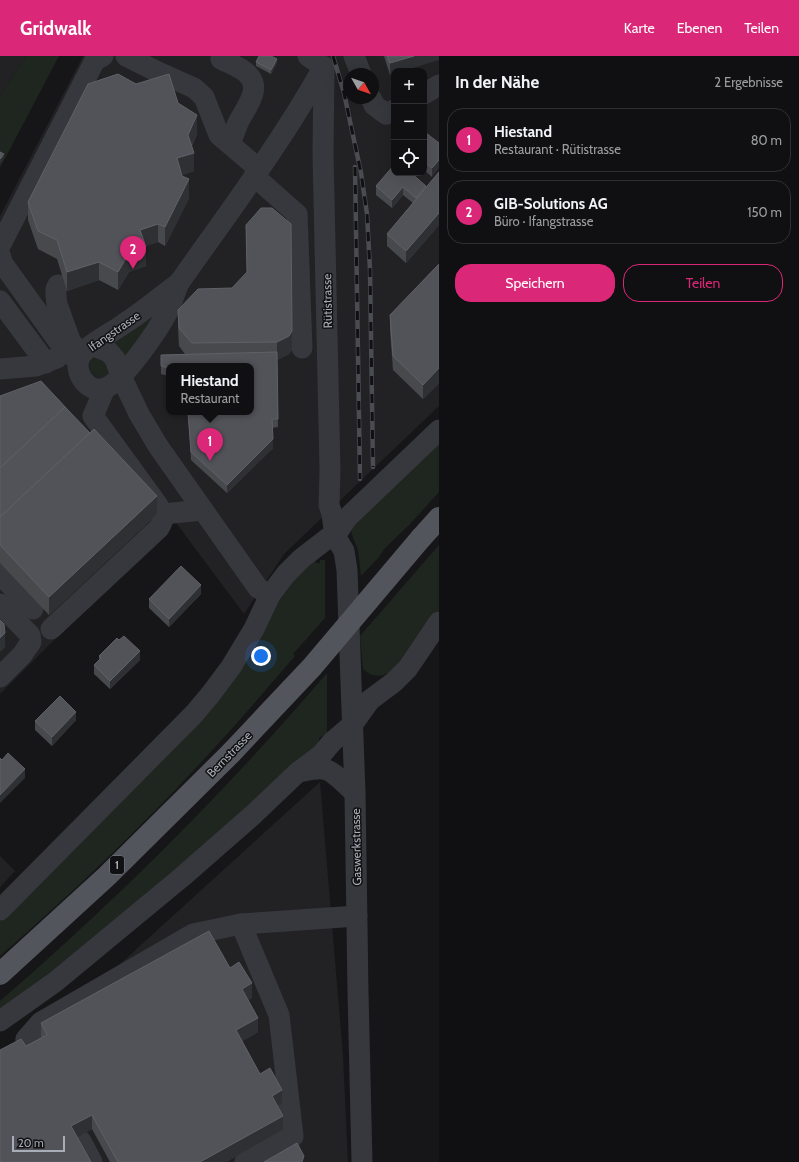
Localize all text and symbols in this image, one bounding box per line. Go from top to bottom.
text: Gridwalk [20,17,92,40]
text: Karte [624,19,655,37]
text: Ebenen [677,19,722,37]
text: Teilen [744,19,779,37]
north arrow [343,68,379,104]
map controls [391,68,427,176]
button: + [391,68,427,104]
text: In der Nähe [455,72,539,92]
text: 2 Ergebnisse [714,74,783,90]
button: − [391,104,427,140]
text: Hiestand [494,123,552,141]
text: 1 [467,132,471,148]
text: 80 m [751,132,782,148]
button: locate [391,140,427,176]
text: Restaurant · Rütistrasse [494,141,621,157]
text: GIB-Solutions AG [494,195,608,213]
text: 2 [466,204,472,220]
text: 150 m [747,204,782,220]
text: Büro · Ifangstrasse [494,213,593,229]
pin: 2 [120,236,146,269]
button: Speichern [455,264,615,302]
button: Teilen [623,264,783,302]
street label: Rütistrasse [319,274,335,328]
street label: Ifangstrasse [85,308,143,354]
popup [166,363,254,415]
text: Hiestand [181,372,239,390]
text: Restaurant [181,390,239,406]
pin: 1 [197,428,223,461]
your location [251,646,271,666]
street label: Bernstrasse [203,728,255,780]
street label: Gaswerkstrasse [348,808,364,886]
road number: 1 [110,856,124,874]
scale bar [12,1134,65,1153]
text: 20 m [18,1136,44,1150]

